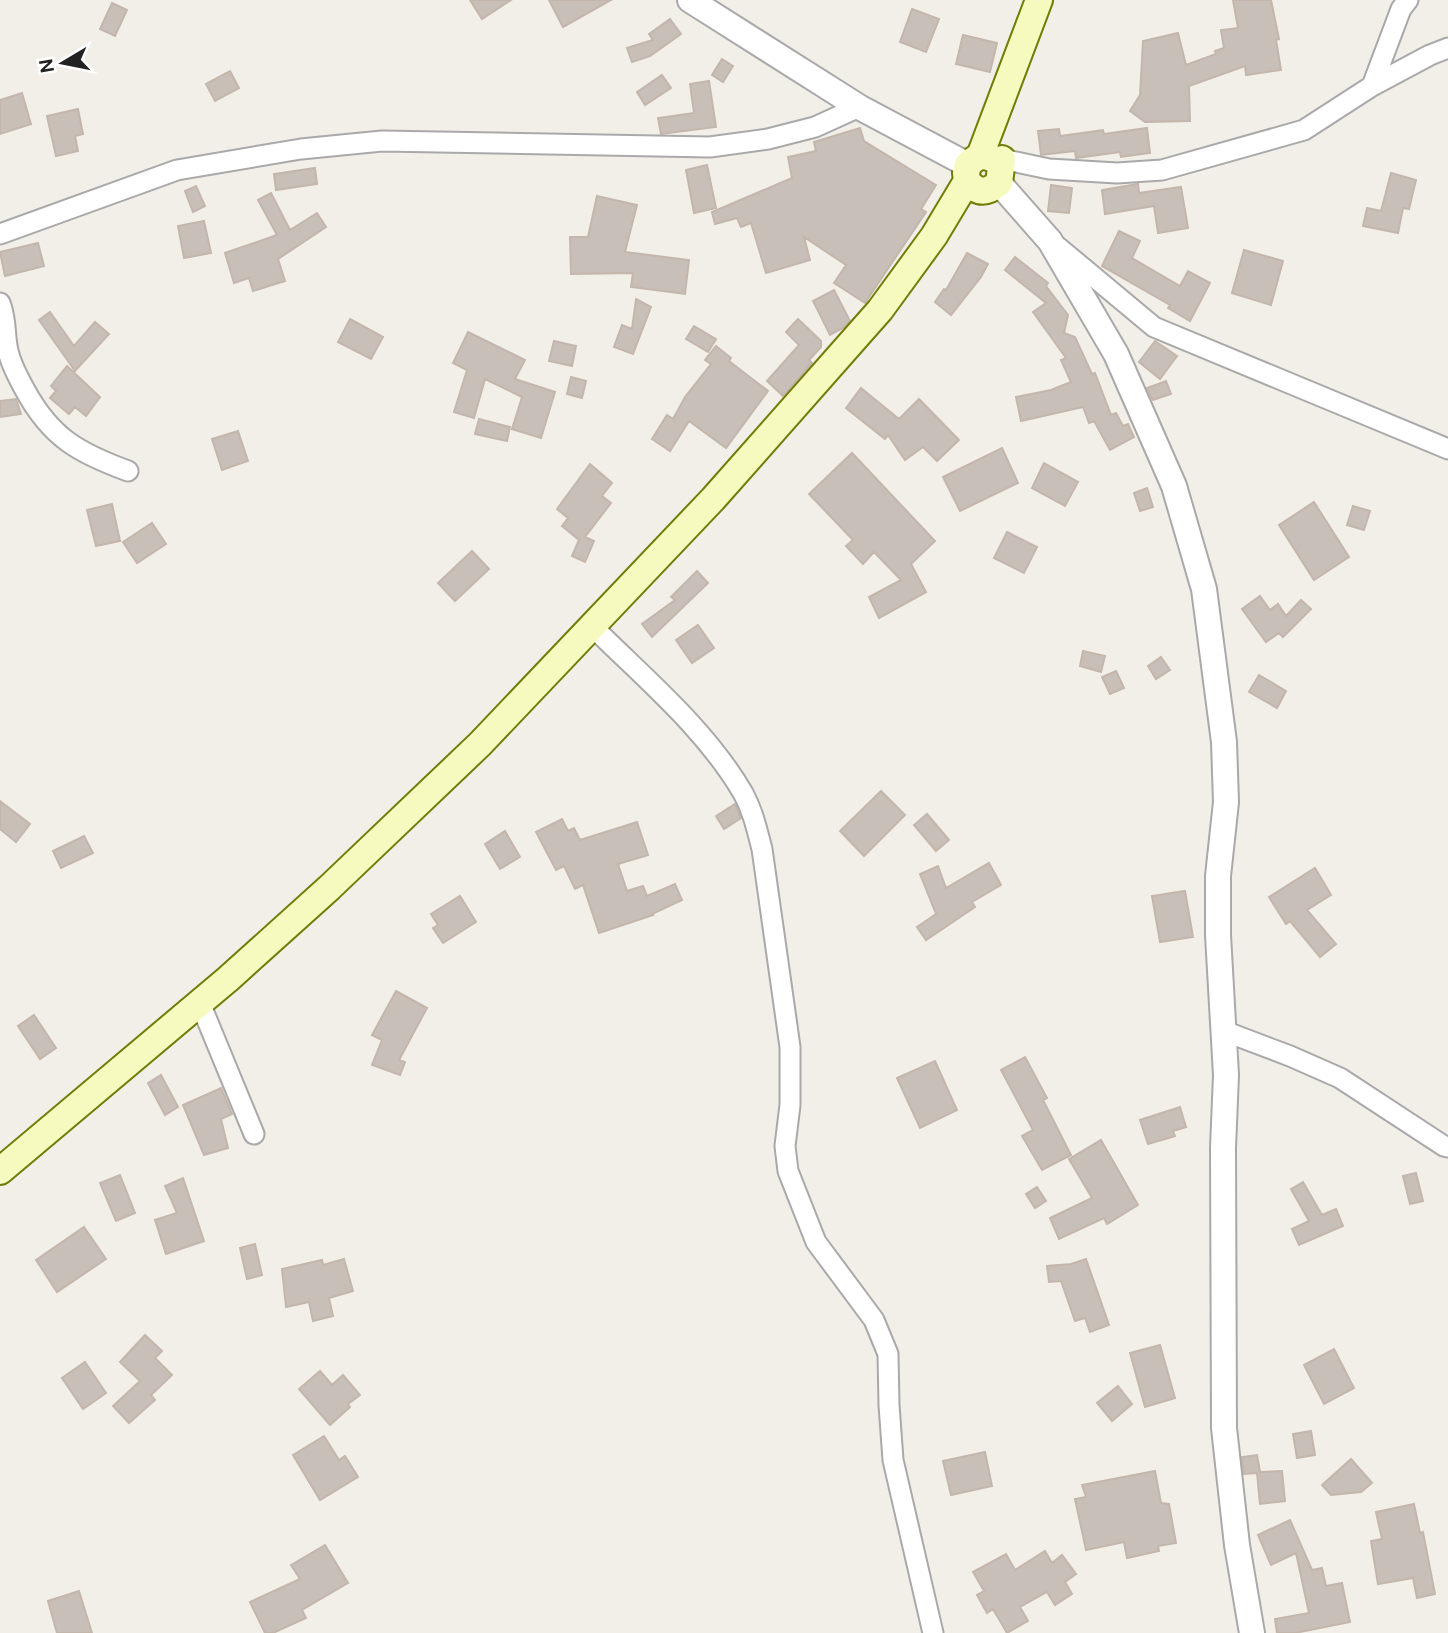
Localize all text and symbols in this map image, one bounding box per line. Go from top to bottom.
north arrow [28,28,98,98]
text: N [33,57,60,75]

